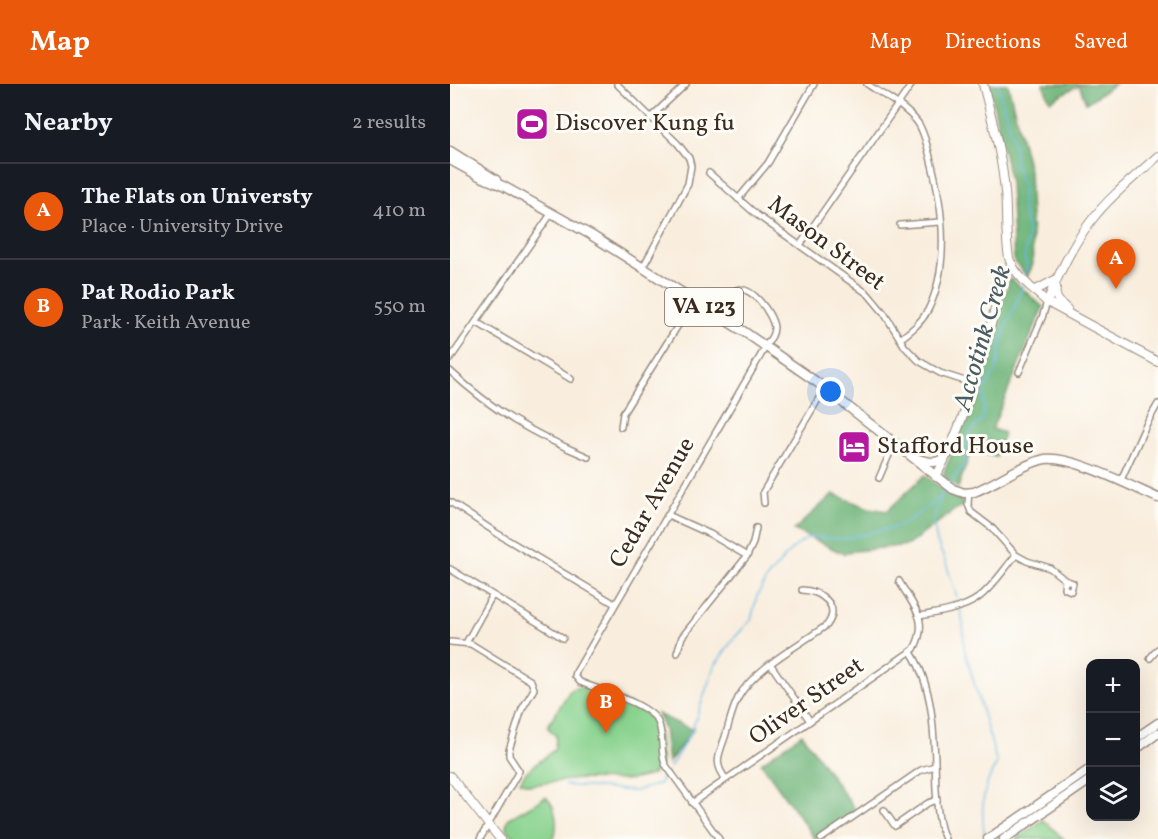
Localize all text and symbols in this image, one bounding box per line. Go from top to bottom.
text: Map [30,23,90,62]
text: Map [870,28,912,57]
text: Directions [945,28,1041,57]
text: Saved [1074,28,1128,57]
text: Nearby [24,105,113,141]
sports icon: Discover Kung fu [514,106,550,142]
place label: Discover Kung fu [555,107,735,141]
text: 2 results [352,109,426,137]
text: The Flats on Universty [81,182,313,213]
street label: Mason Street [760,188,892,300]
text: A [36,197,51,225]
text: 410 m [373,197,426,225]
text: Place · University Drive [81,213,283,241]
pin: A [1096,240,1136,289]
water label: Accotink Creek [945,261,1021,416]
text: Pat Rodio Park [81,278,235,309]
road number: VA 123 [665,288,743,326]
text: B [37,293,50,321]
text: 550 m [373,293,426,321]
text: Park · Keith Avenue [81,309,250,337]
your location [816,377,845,406]
hotel icon: Stafford House [836,429,872,465]
place label: Stafford House [877,430,1034,464]
street label: Cedar Avenue [602,431,704,575]
street label: Oliver Street [743,650,871,754]
map controls [1086,659,1140,821]
button: + [1086,659,1140,713]
pin: B [586,684,626,733]
button: − [1086,713,1140,767]
button: layers [1086,767,1140,821]

